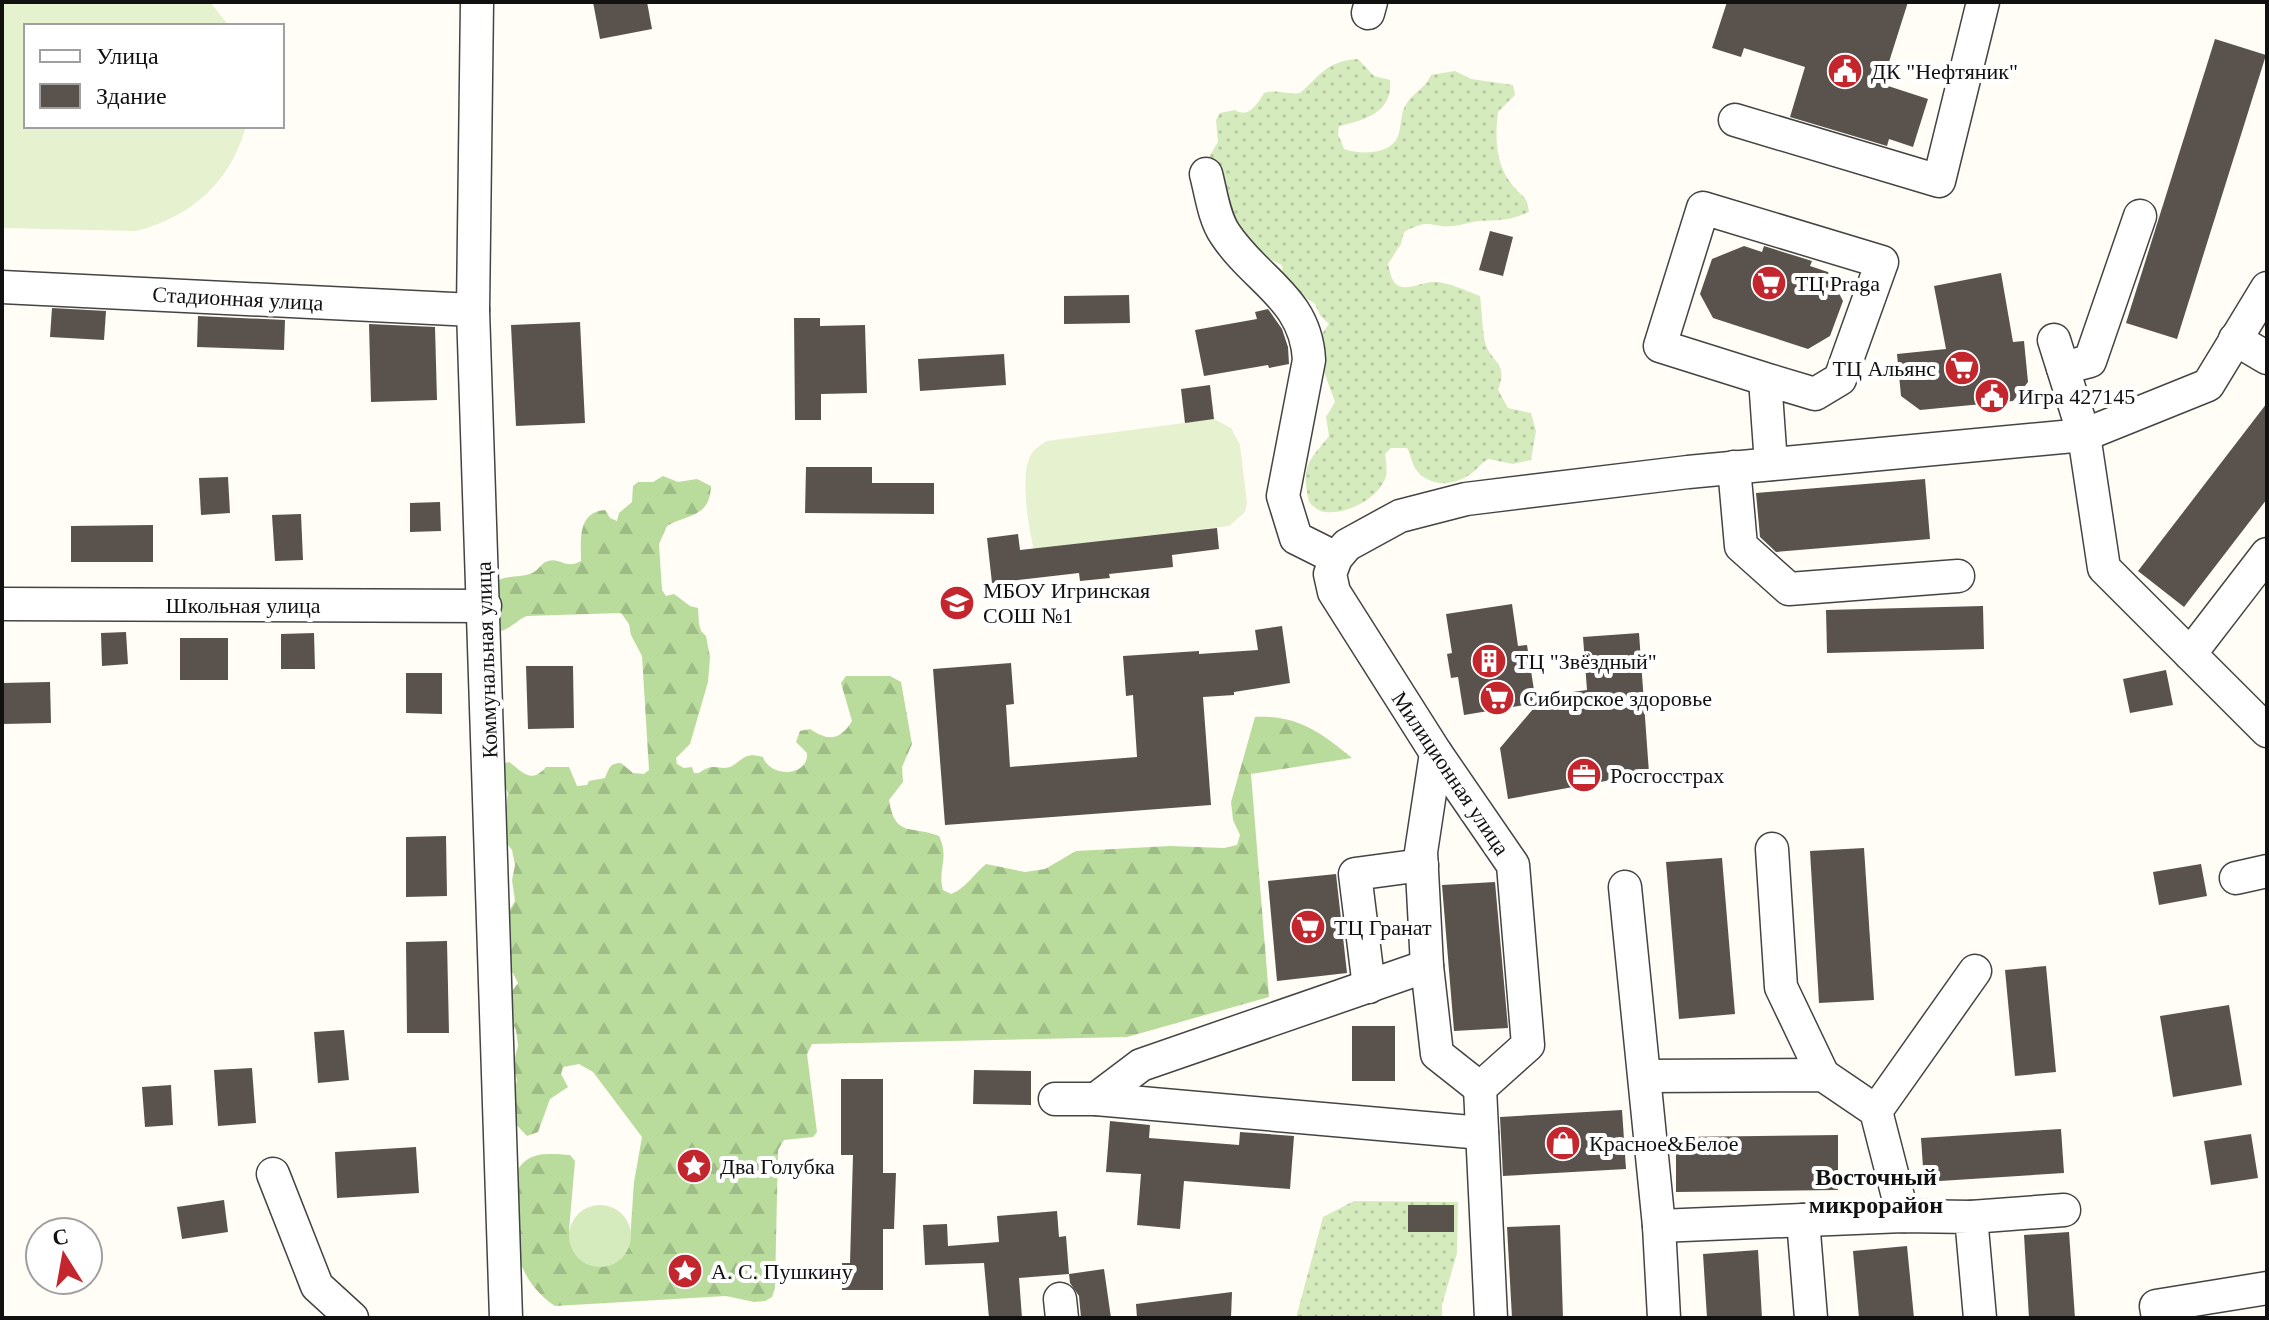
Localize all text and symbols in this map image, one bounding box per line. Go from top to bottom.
legend [24,24,284,128]
text: Улица [96,43,159,69]
public building icon: ДК "Нефтяник" [1826,52,1864,90]
place label: ДК "Нефтяник" [1871,59,2018,84]
text: Здание [96,83,167,109]
supermarket icon: ТЦ Praga [1750,264,1788,302]
place label: ТЦ Praga [1795,271,1880,296]
street label: Стадионная улица [152,282,324,315]
supermarket icon: ТЦ Альянс [1943,349,1981,387]
place label: ТЦ Альянс [1833,356,1936,381]
public building icon: Игра 427145 [1973,377,2011,415]
place label: Игра 427145 [2018,384,2135,409]
street label: Коммунальная улица [471,561,502,759]
place label: МБОУ Игринская СОШ №1 [983,578,1150,628]
school or university icon: МБОУ Игринская СОШ №1 [938,584,976,622]
street label: Школьная улица [166,593,321,618]
building icon: ТЦ "Звёздный" [1470,642,1508,680]
place label: ТЦ "Звёздный" [1515,649,1657,674]
supermarket icon: Сибирское здоровье [1478,679,1516,717]
place label: Сибирское здоровье [1523,686,1712,711]
street label: Милиционная улица [1387,687,1515,860]
office icon: Росгосстрах [1565,756,1603,794]
place label: Росгосстрах [1610,763,1724,788]
supermarket icon: ТЦ Гранат [1289,908,1327,946]
place label: ТЦ Гранат [1334,915,1432,940]
shop icon: Красное&Белое [1544,1124,1582,1162]
place label: Красное&Белое [1589,1131,1739,1156]
place icon: Два Голубка [675,1147,713,1185]
place label: Два Голубка [720,1154,835,1179]
district label: Восточный микрорайон [1809,1164,1943,1218]
north arrow [24,1216,104,1296]
text: С [50,1223,70,1251]
place icon: А. С. Пушкину [666,1252,704,1290]
place label: А. С. Пушкину [711,1259,853,1284]

